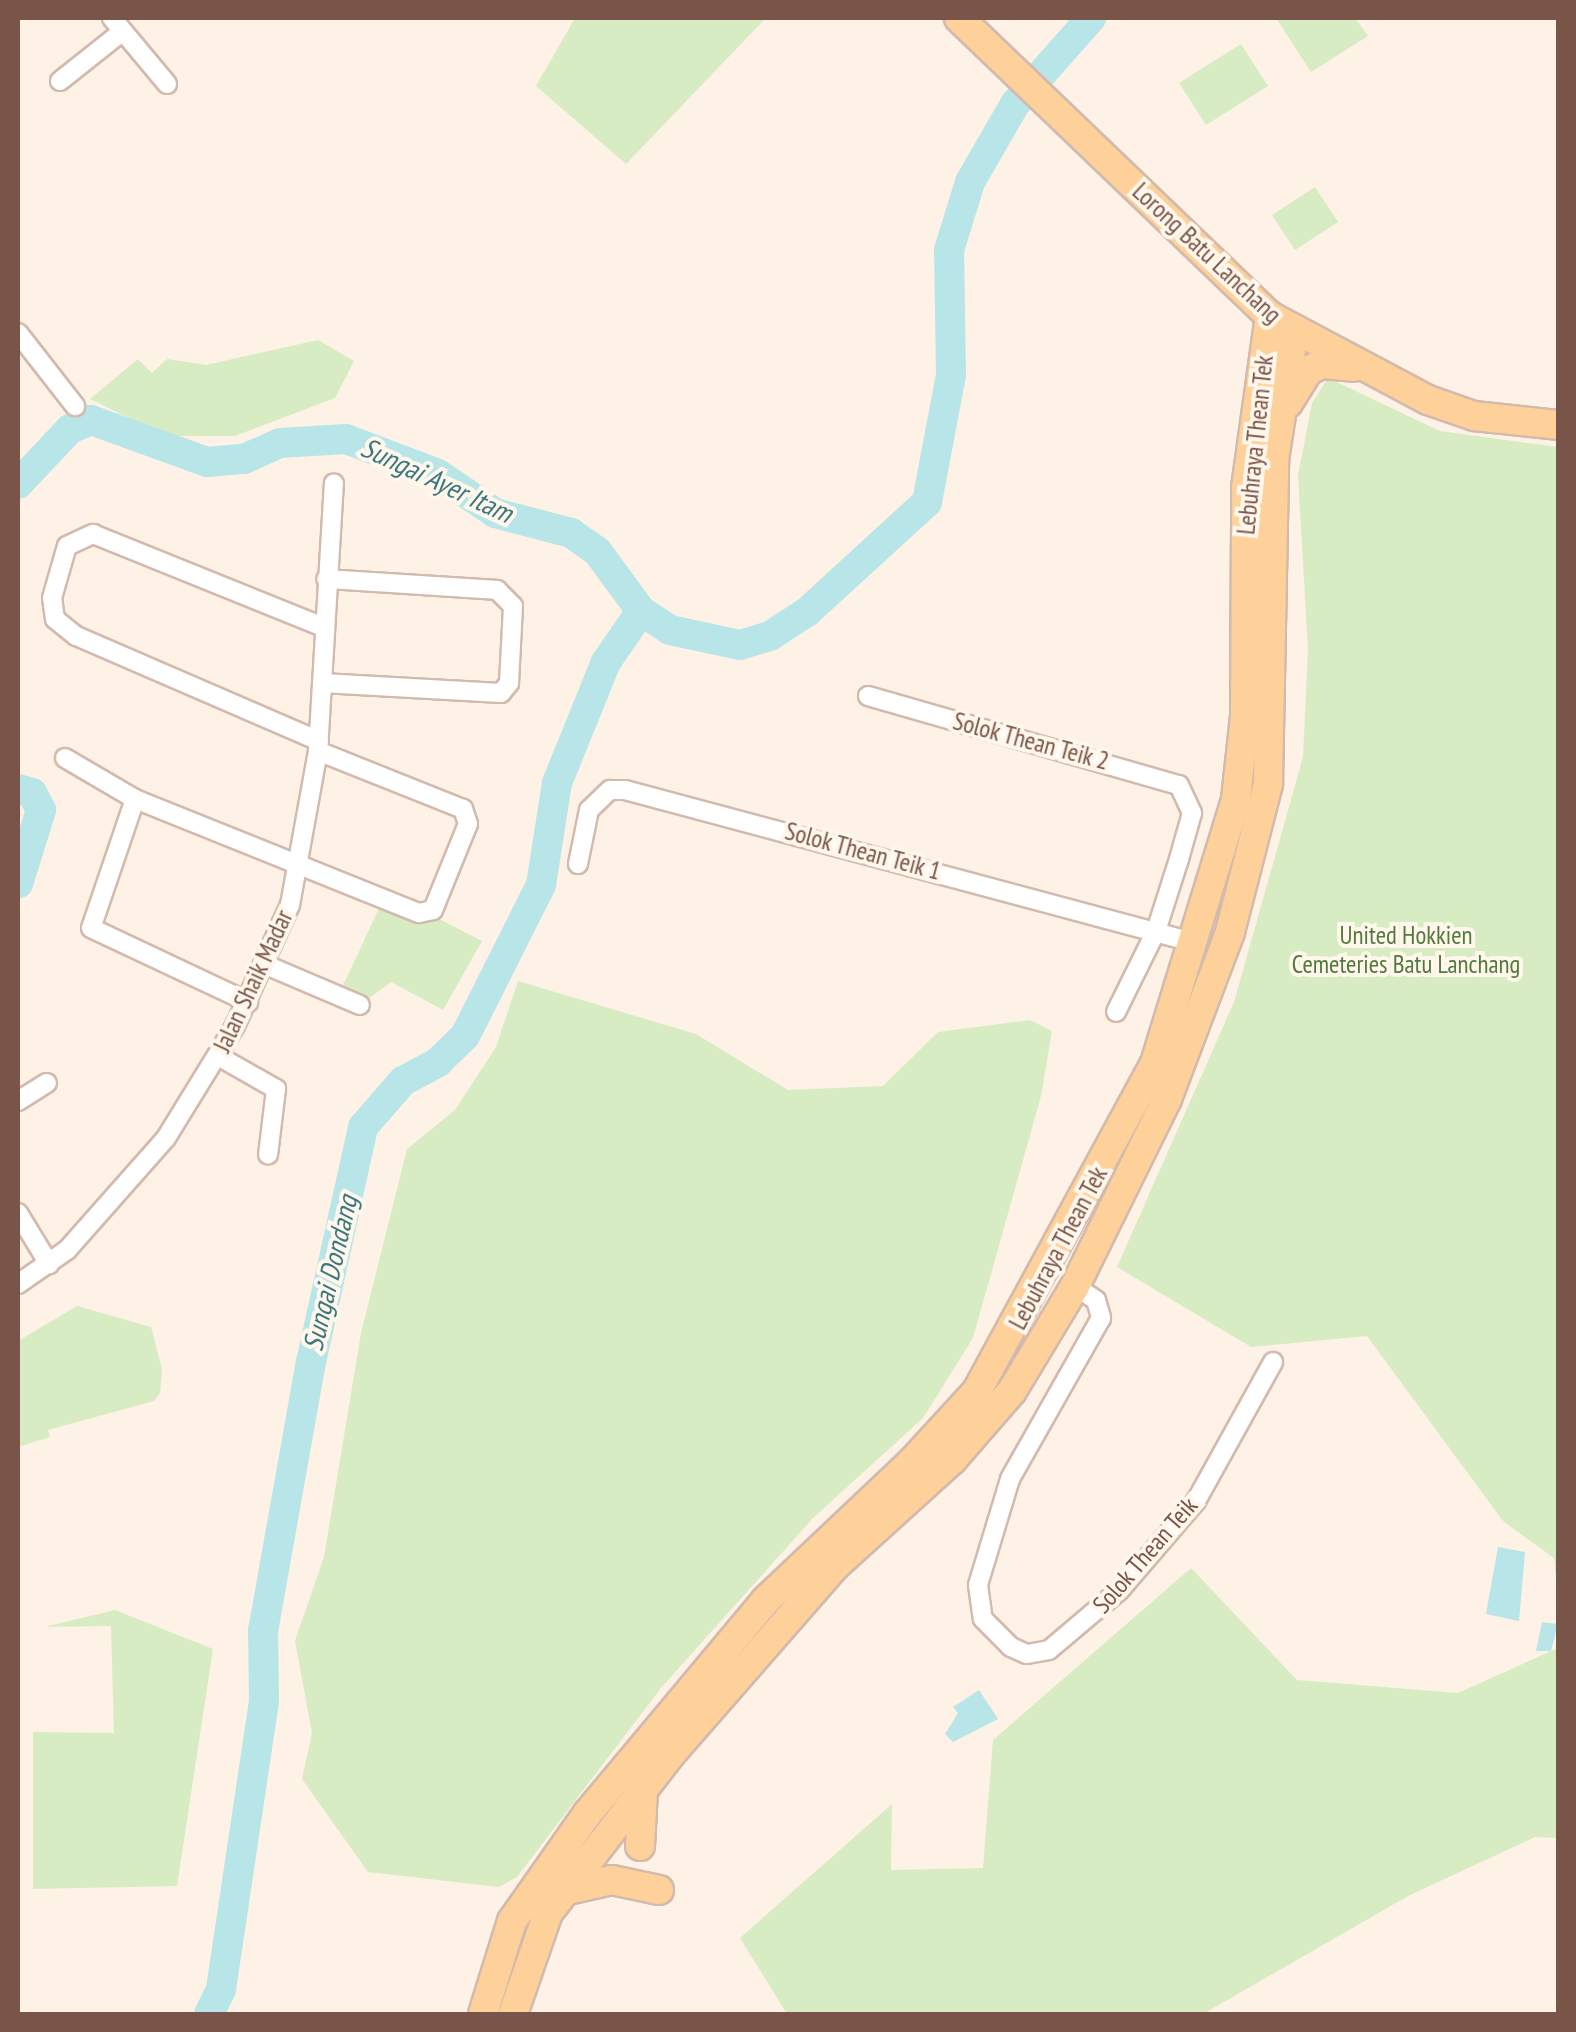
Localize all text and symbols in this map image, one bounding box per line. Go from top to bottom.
street label: Lorong Batu Lanchang [1126,176,1288,330]
street label: Lebuhraya Thean Tek [1231,353,1279,537]
water label: Sungai Ayer Itam [356,430,518,530]
street label: Solok Thean Teik 2 [949,705,1113,777]
street label: Solok Thean Teik 1 [781,815,945,887]
street label: Jalan Shaik Madar [207,905,299,1057]
park label: United Hokkien Cemeteries Batu Lanchang [1292,921,1520,980]
street label: Lebuhraya Thean Tek [1002,1161,1114,1335]
water label: Sungai Dondang [296,1192,364,1354]
street label: Solok Thean Teik [1086,1490,1204,1620]

